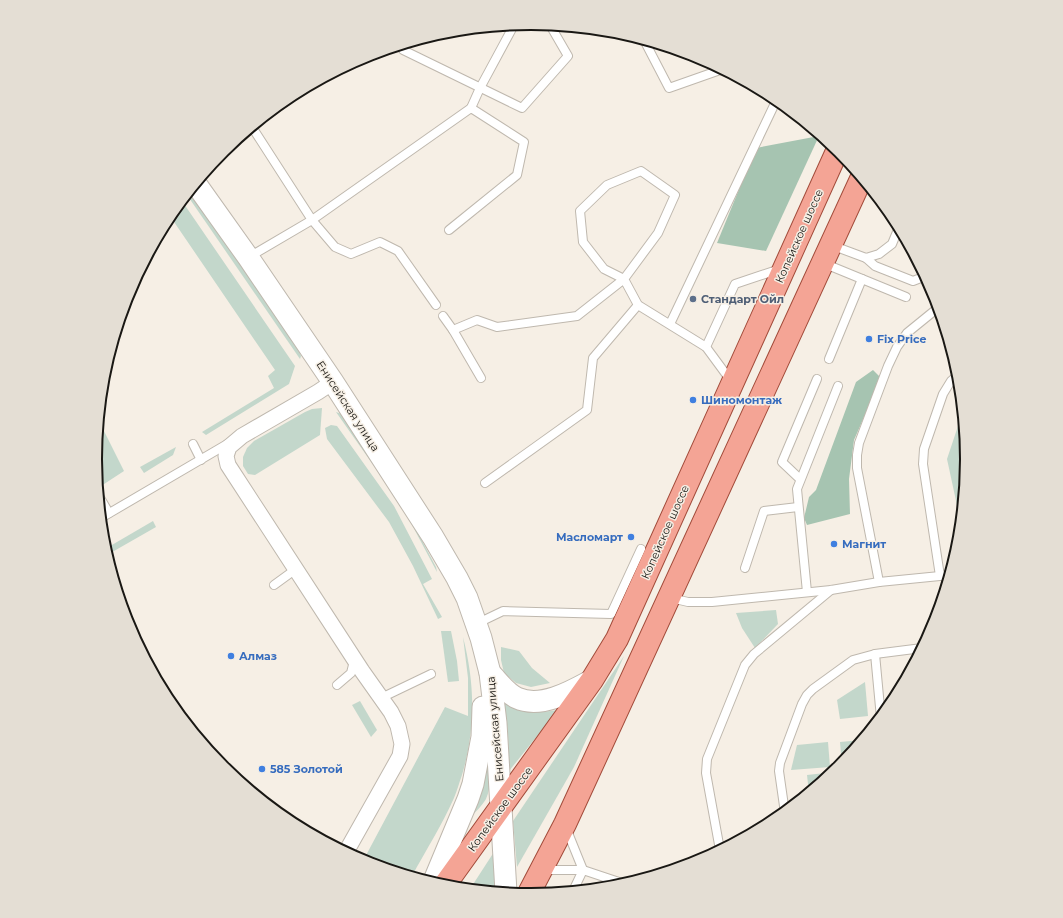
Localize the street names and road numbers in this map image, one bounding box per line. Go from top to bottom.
street label: Копейское шоссе [772,187,826,285]
street label: Енисейская улица [313,358,383,454]
street label: Копейское шоссе [638,483,692,581]
street label: Енисейская улица [483,676,507,782]
street label: Копейское шоссе [465,764,536,854]

